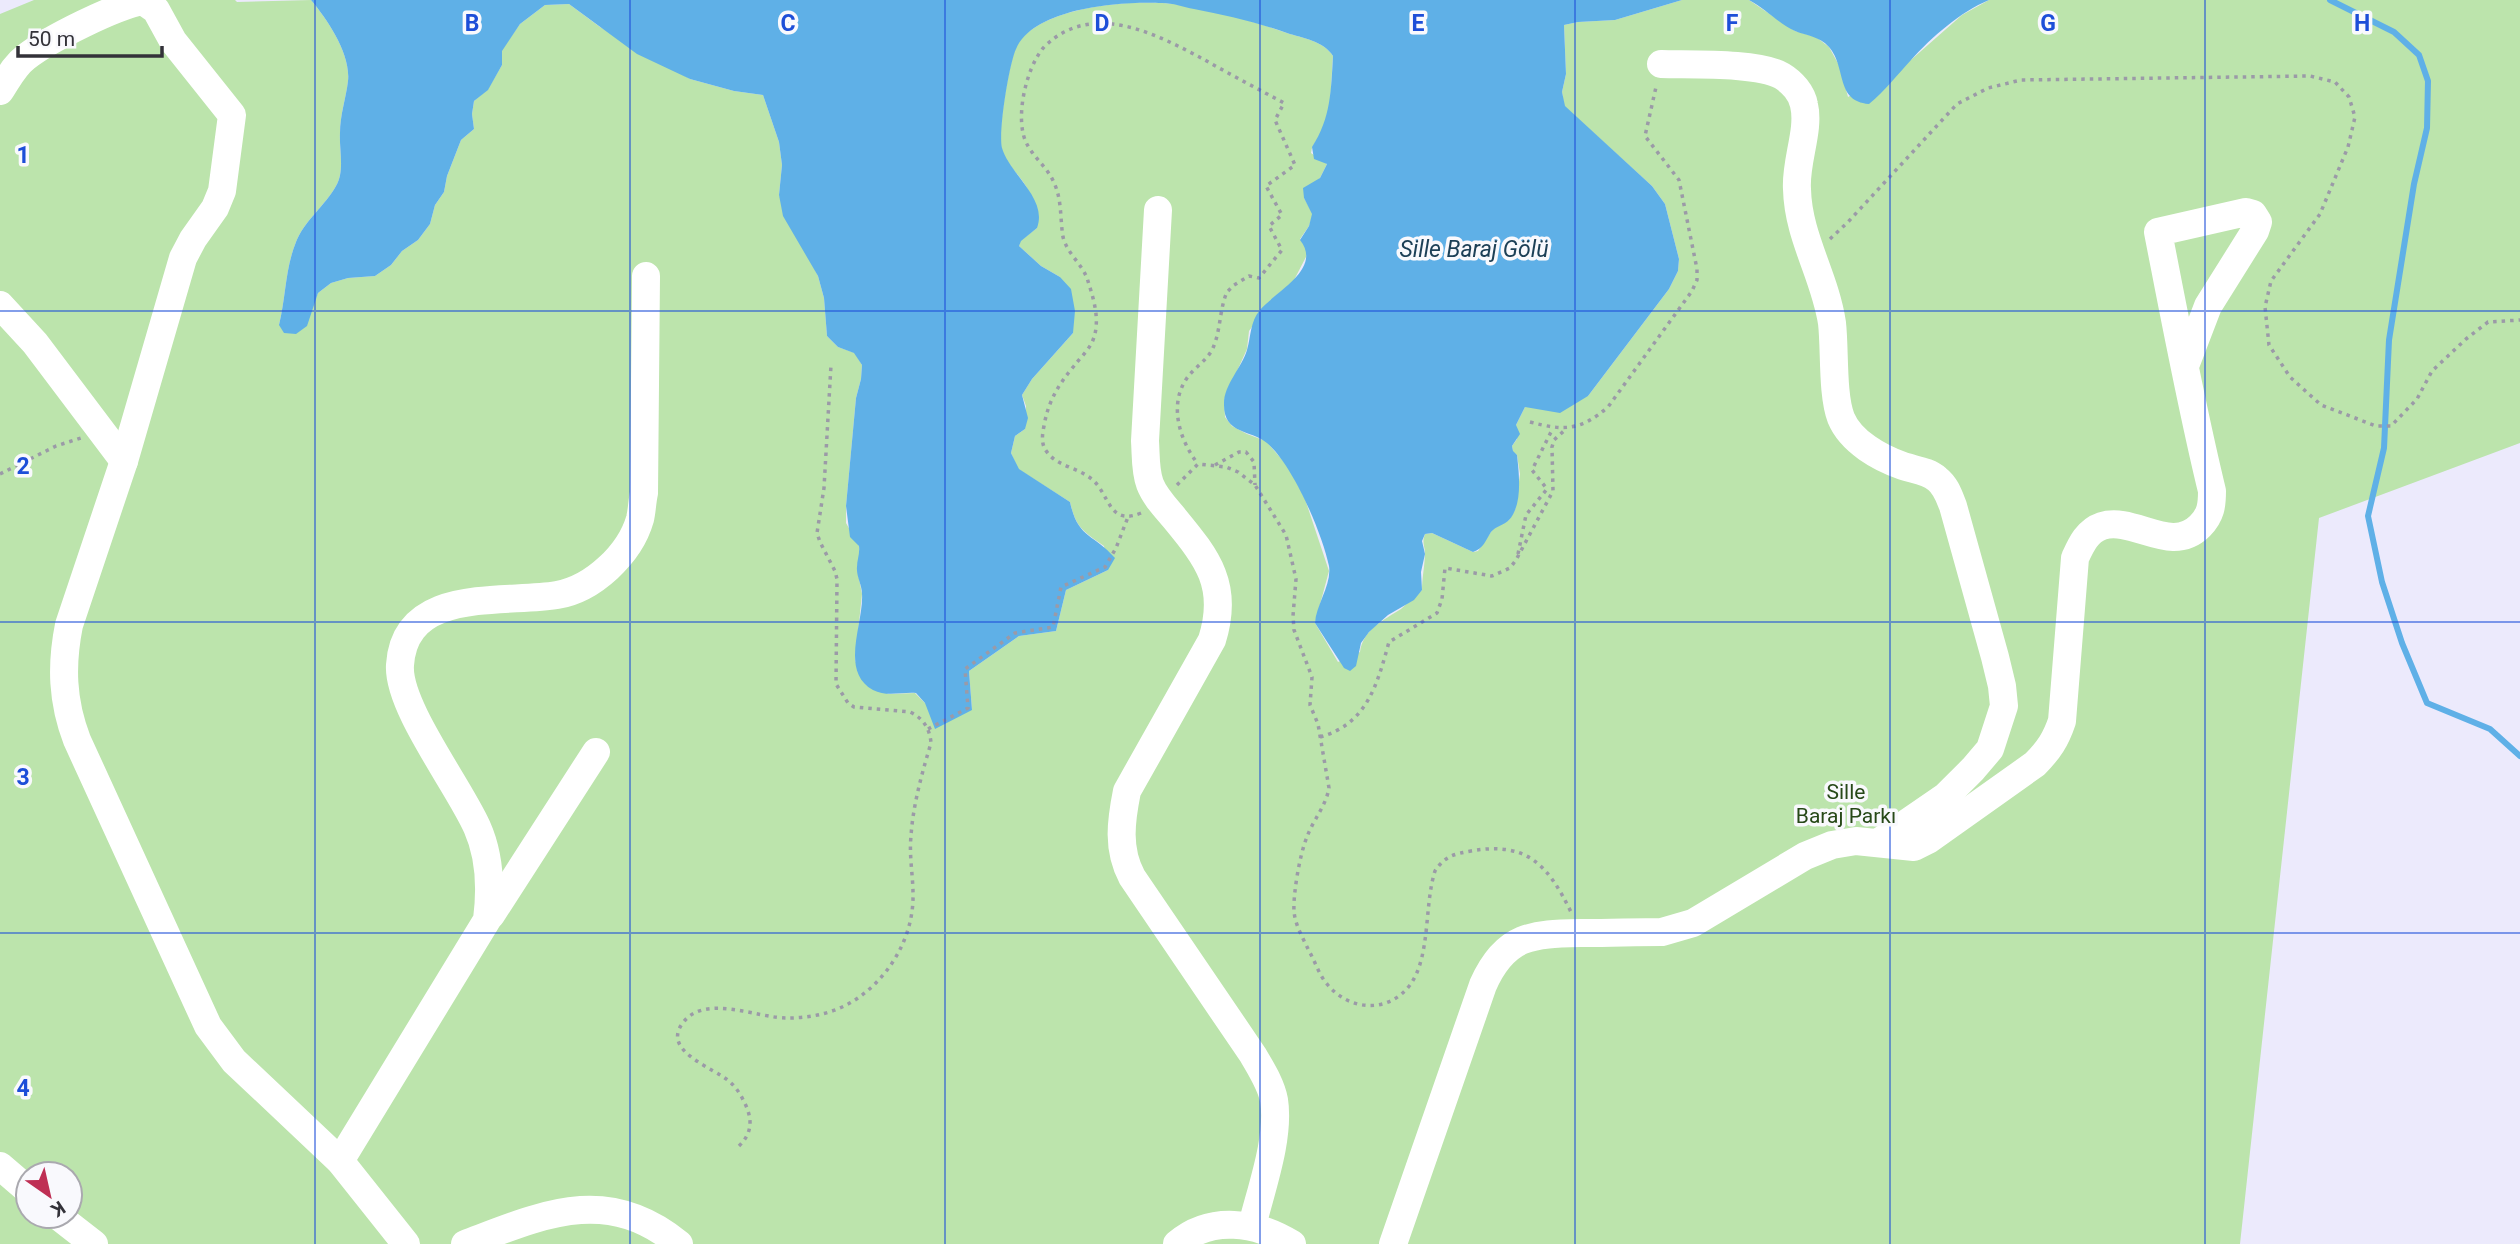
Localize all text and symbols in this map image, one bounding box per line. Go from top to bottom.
text: B [465,10,479,37]
text: C [780,10,796,37]
text: D [1095,10,1109,37]
text: E [1412,10,1425,37]
text: F [1726,10,1739,37]
text: G [2040,10,2056,37]
text: H [2354,10,2370,37]
scale bar [18,14,161,58]
text: 50 m [28,27,75,51]
text: 1 [16,142,30,169]
water label: Sille Baraj Gölü [1400,236,1548,263]
text: 2 [16,453,30,480]
text: 3 [16,764,30,791]
park label: Sille Baraj Parkı [1796,780,1896,828]
text: 4 [16,1075,30,1102]
north arrow [14,1160,84,1230]
text: K [46,1196,70,1222]

